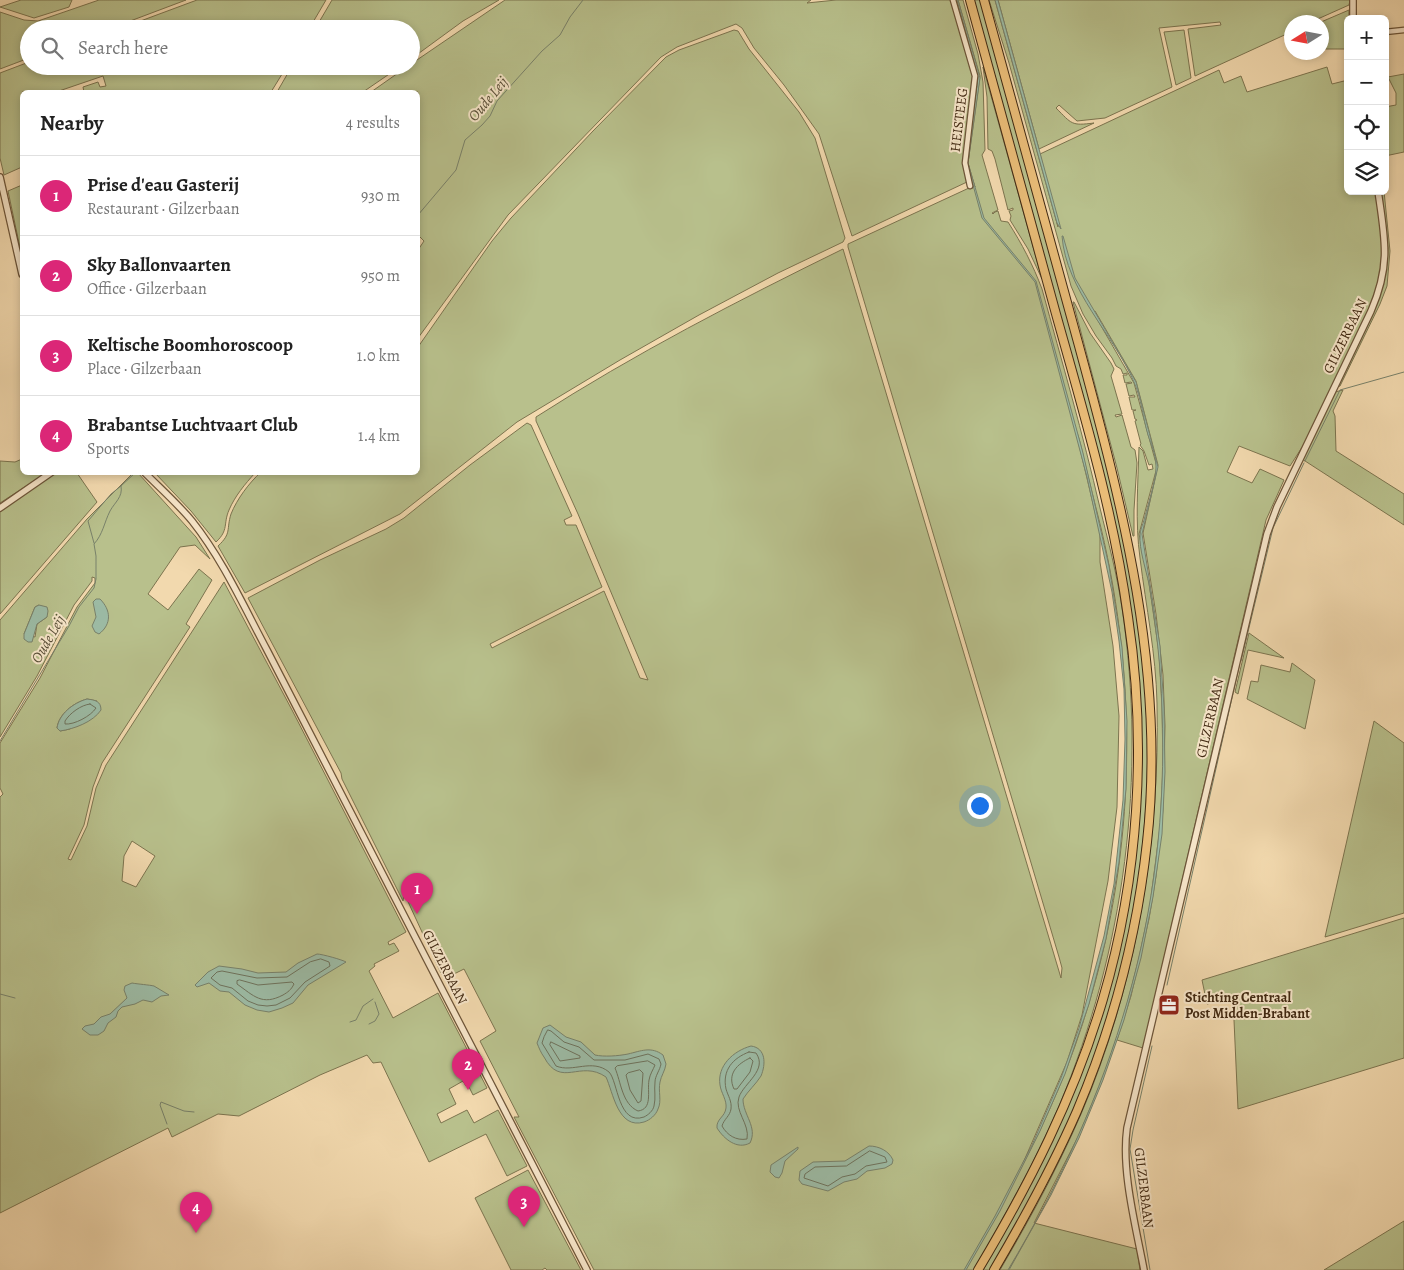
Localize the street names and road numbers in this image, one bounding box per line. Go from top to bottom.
street label: HEISTEEG [946,87,972,153]
street label: GILZERBAAN [1319,295,1371,377]
street label: GILZERBAAN [1192,676,1228,760]
street label: GILZERBAAN [418,927,472,1007]
street label: GILZERBAAN [1130,1147,1158,1229]

